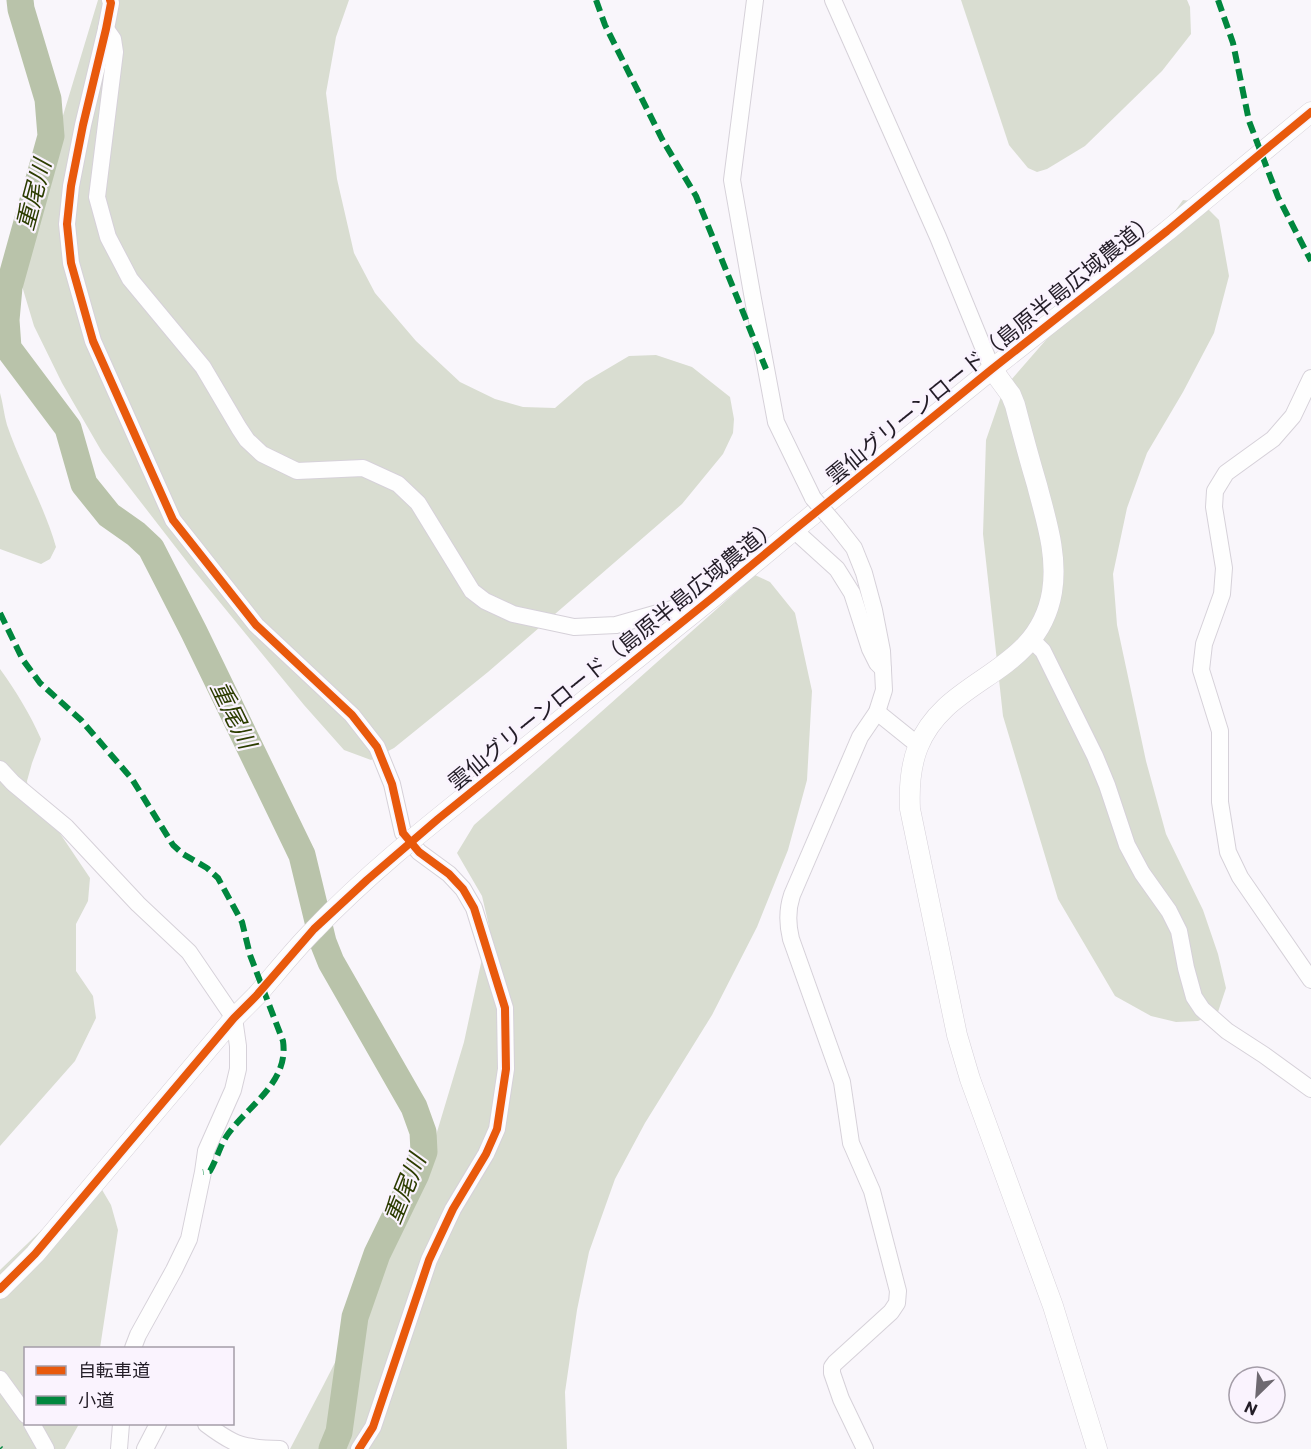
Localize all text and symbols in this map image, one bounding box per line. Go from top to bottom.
water label: 重尾川 [9,153,57,233]
street label: 雲仙グリーンロード（島原半島広域農道） [820,206,1161,489]
street label: 雲仙グリーンロード（島原半島広域農道） [442,512,783,795]
water label: 重尾川 [206,676,264,756]
water label: 重尾川 [377,1147,432,1227]
legend [24,1347,234,1425]
text: 自転車道 [78,1359,150,1381]
north arrow [1227,1365,1287,1425]
text: 小道 [78,1389,114,1411]
text: N [1241,1398,1260,1420]

